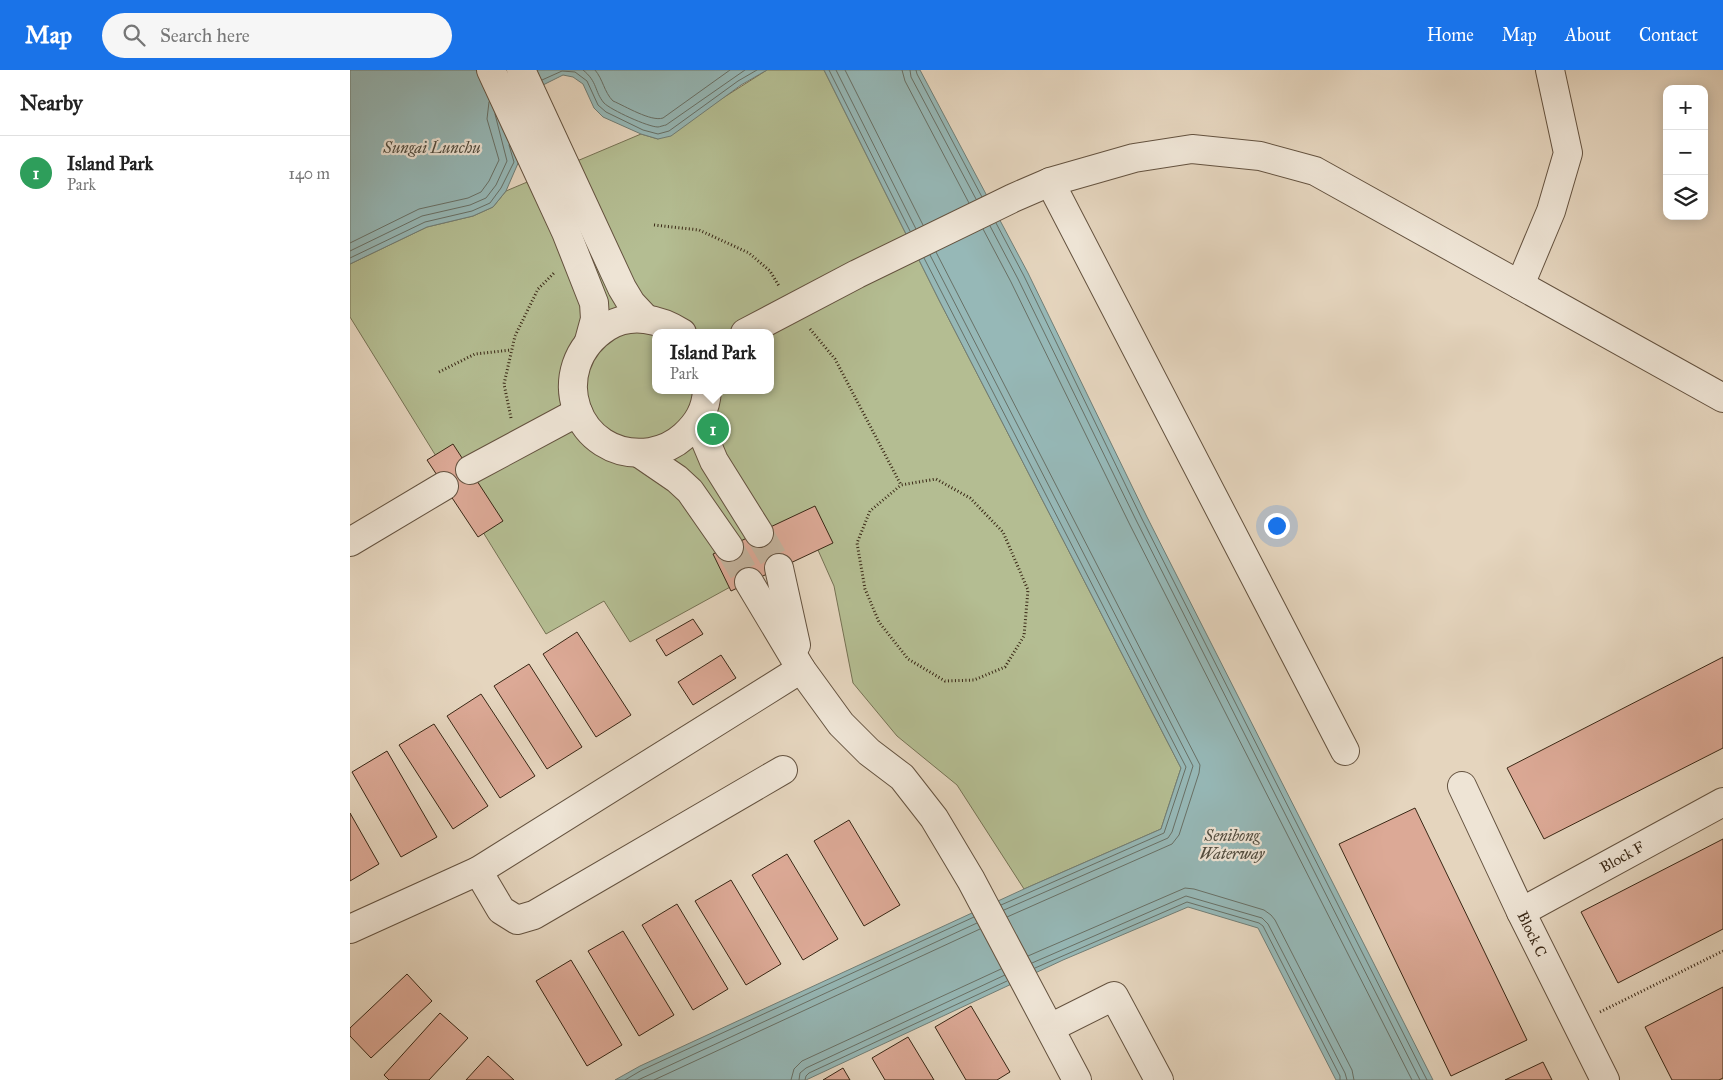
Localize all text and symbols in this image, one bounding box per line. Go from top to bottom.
search box [102,13,452,58]
text: Map [25,20,72,50]
icon: search [120,21,148,49]
text: Search here [160,24,250,47]
text: Home [1427,24,1474,46]
text: Map [1502,24,1537,46]
text: About [1565,24,1611,46]
text: Contact [1639,24,1698,46]
map controls [1663,85,1708,220]
button: + [1663,85,1708,130]
text: Nearby [20,90,83,116]
button: − [1663,130,1708,175]
water label: Sungai Lunchu [382,138,481,157]
text: Island Park [67,152,153,175]
text: 1 [33,164,39,183]
text: 140 m [289,164,330,183]
text: Park [67,175,96,194]
button: layers [1663,175,1708,220]
popup [652,329,774,394]
text: Island Park [670,341,756,364]
text: Park [670,364,699,383]
pin: 1 [697,410,729,448]
your location [1264,513,1290,539]
water label: Senibong Waterway [1200,826,1266,863]
street label: Block F [1597,837,1647,876]
street label: Block C [1513,908,1551,960]

